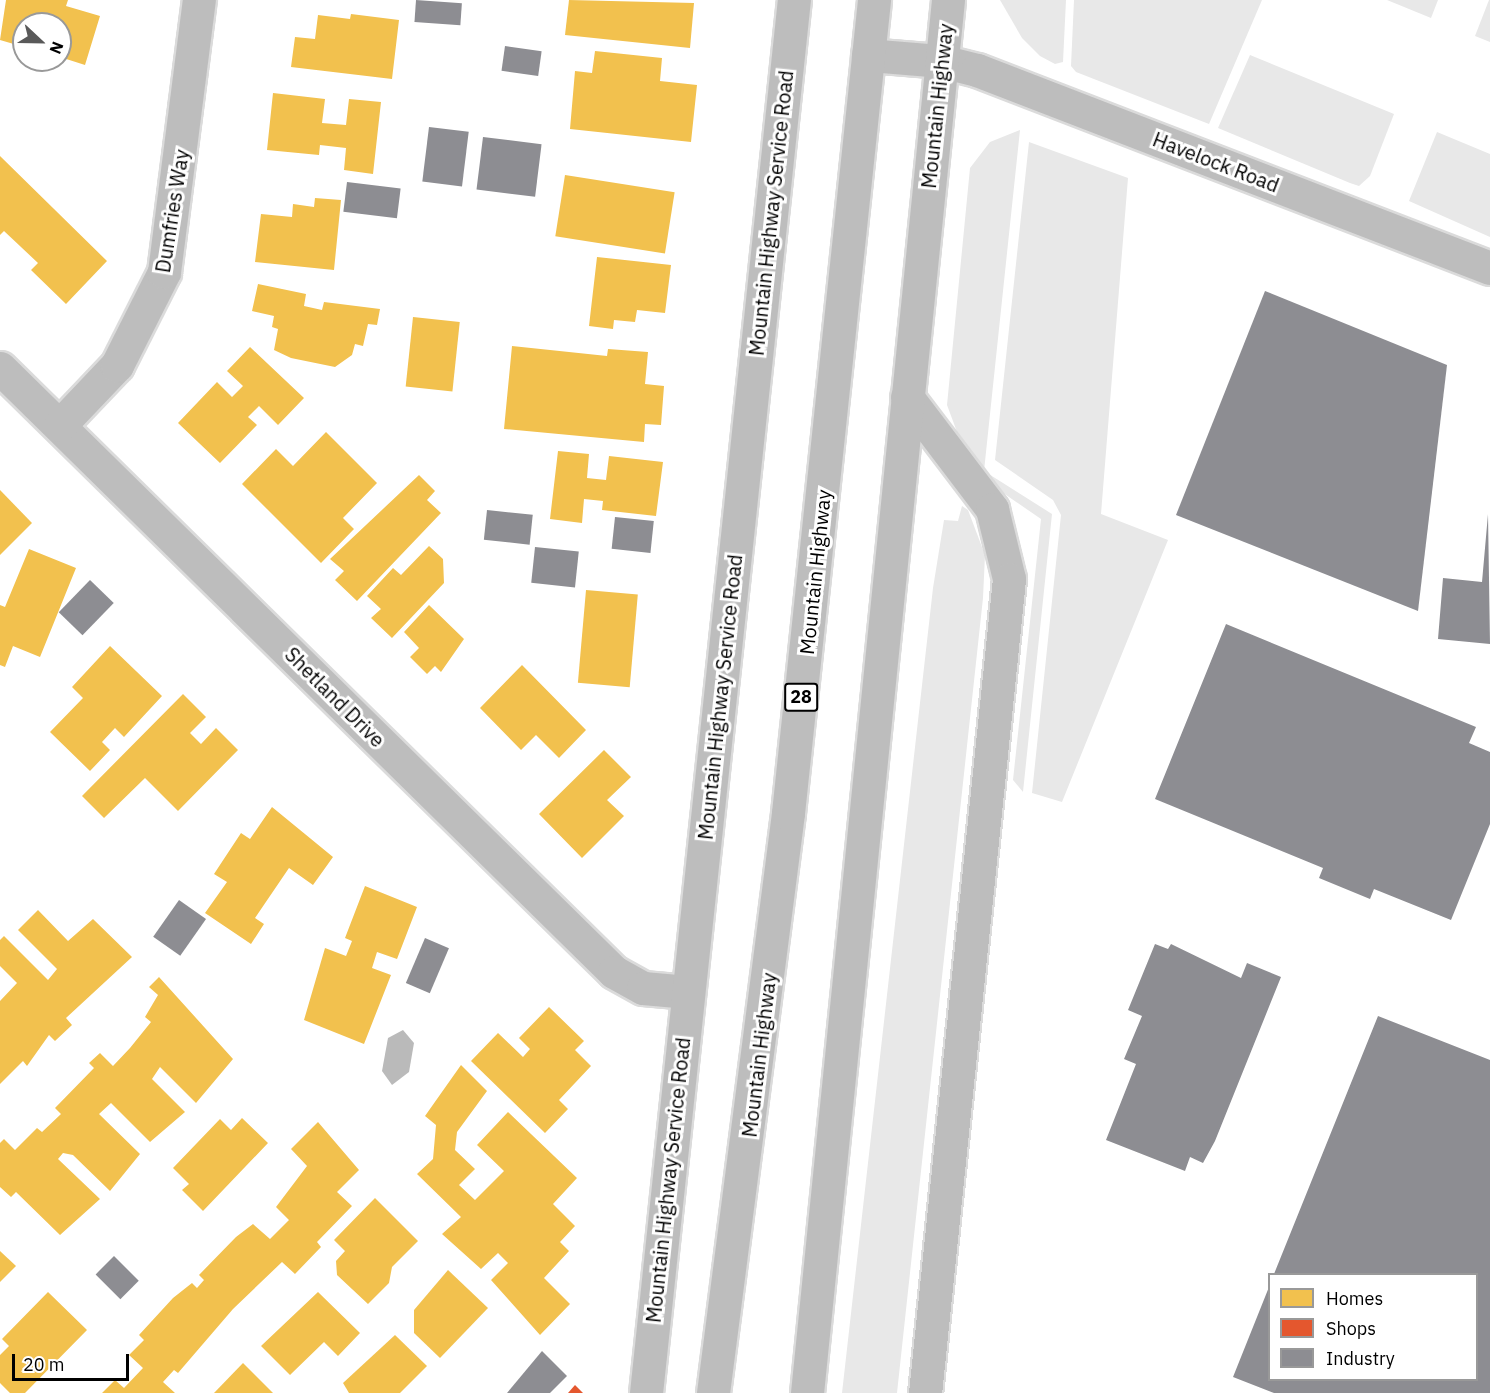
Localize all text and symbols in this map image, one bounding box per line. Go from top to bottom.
north arrow [12,12,72,72]
street label: Mountain Highway [916,22,958,190]
text: N [45,39,68,57]
street label: Mountain Highway Service Road [744,69,798,357]
street label: Havelock Road [1149,127,1283,197]
street label: Dumfries Way [150,148,194,274]
street label: Mountain Highway [794,488,836,656]
street label: Mountain Highway Service Road [693,553,747,841]
street label: Shetland Drive [280,642,390,752]
road number: 28 [783,682,819,712]
street label: Mountain Highway [737,971,781,1139]
street label: Mountain Highway Service Road [641,1036,695,1324]
legend [1268,1273,1478,1381]
text: Homes [1326,1287,1383,1310]
text: Shops [1326,1317,1376,1340]
scale bar [15,1342,132,1380]
text: Industry [1326,1347,1395,1370]
text: 20 m [23,1353,65,1376]

